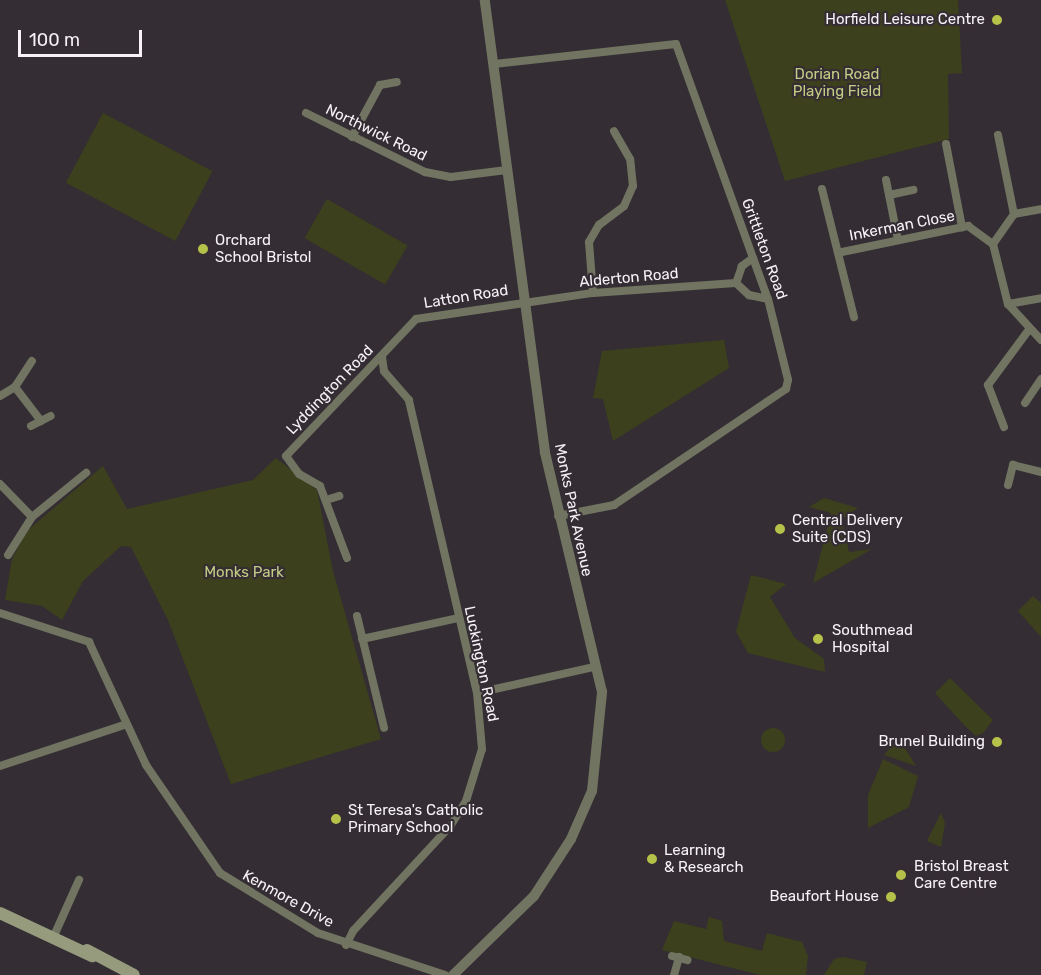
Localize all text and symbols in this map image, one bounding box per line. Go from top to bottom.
place label: Horfield Leisure Centre [825,11,985,29]
marker: Horfield Leisure Centre [990,13,1004,27]
scale bar [21,18,146,56]
text: 100 m [29,29,80,51]
park label: Dorian Road Playing Field [793,65,881,100]
street label: Northwick Road [322,101,430,165]
street label: Grittleton Road [737,196,791,302]
street label: Inkerman Close [848,207,956,245]
place label: Orchard School Bristol [215,231,311,266]
marker: Orchard School Bristol [196,242,210,256]
street label: Alderton Road [579,265,679,291]
street label: Latton Road [422,281,510,313]
street label: Lyddington Road [283,342,377,438]
street label: Monks Park Avenue [550,442,596,578]
place label: Central Delivery Suite (CDS) [792,511,903,546]
marker: Central Delivery Suite (CDS) [773,522,787,536]
park label: Monks Park [204,564,284,582]
street label: Luckington Road [460,605,502,723]
place label: Southmead Hospital [832,621,913,656]
marker: Southmead Hospital [809,630,827,648]
place label: Brunel Building [879,733,985,751]
marker: Brunel Building [990,735,1004,749]
place label: St Teresa's Catholic Primary School [348,801,484,836]
marker: St Teresa's Catholic Primary School [329,812,343,826]
place label: Learning & Research [664,841,744,876]
marker: Learning & Research [645,852,659,866]
place label: Bristol Breast Care Centre [914,857,1009,892]
street label: Kenmore Drive [239,866,337,932]
marker: Bristol Breast Care Centre [892,866,910,884]
place label: Beaufort House [769,888,879,906]
marker: Beaufort House [884,890,898,904]

